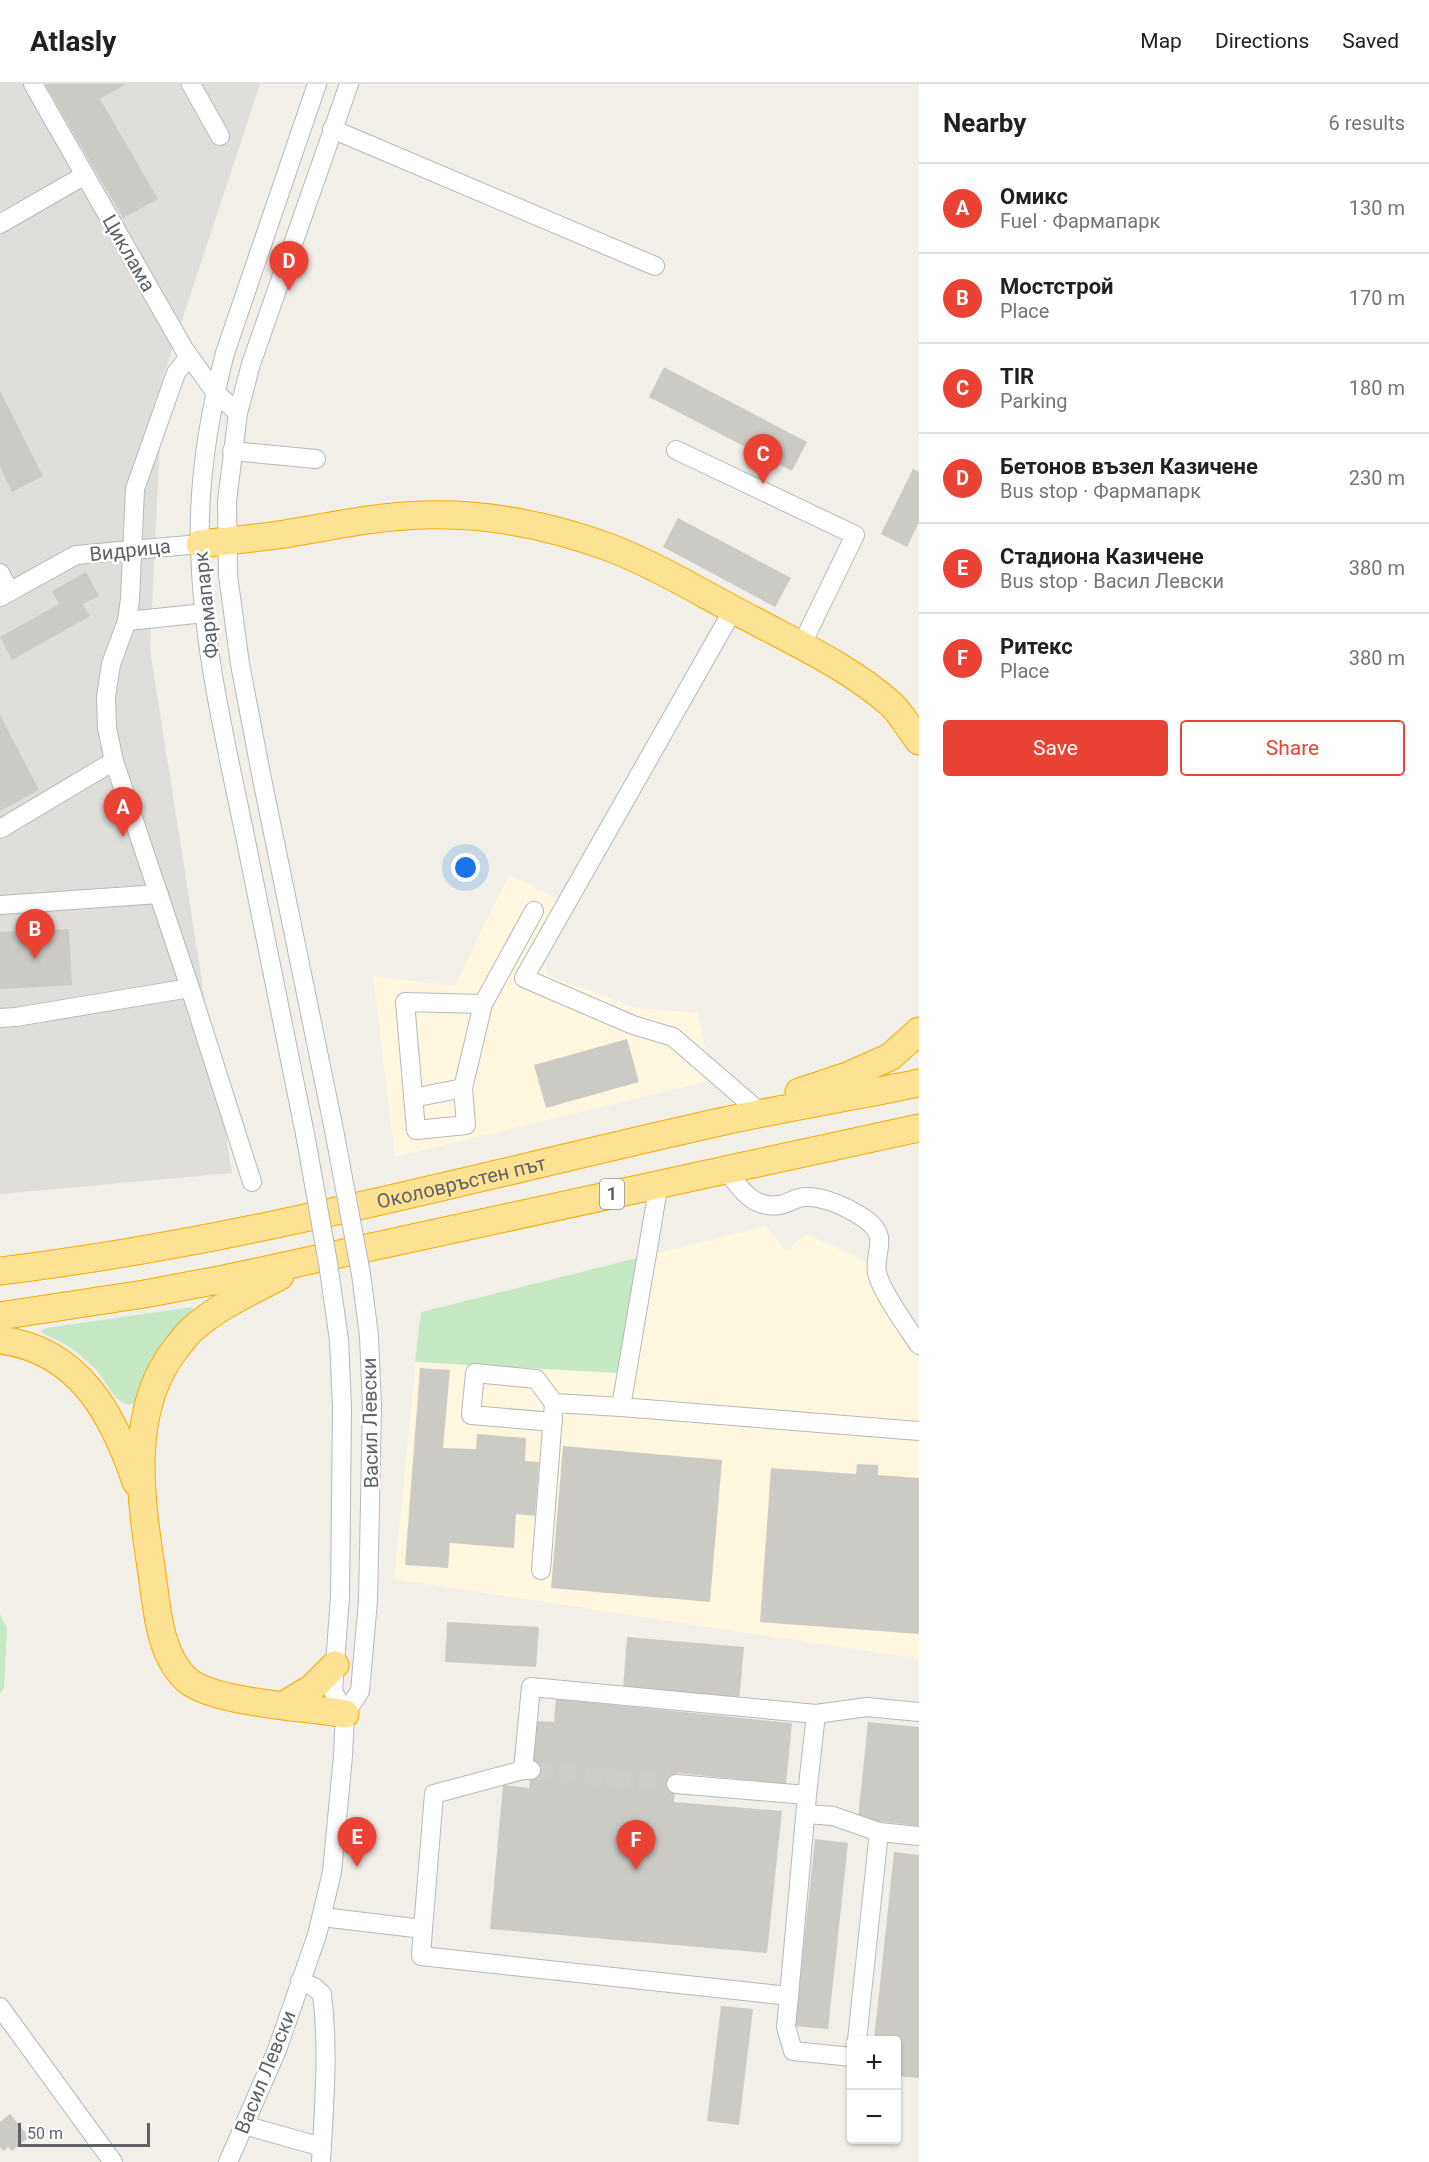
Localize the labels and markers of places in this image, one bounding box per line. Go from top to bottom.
pin: D [270,242,308,291]
pin: C [744,434,783,484]
pin: A [104,788,142,837]
pin: B [15,910,54,959]
pin: E [338,1818,376,1867]
pin: F [616,1820,656,1870]

